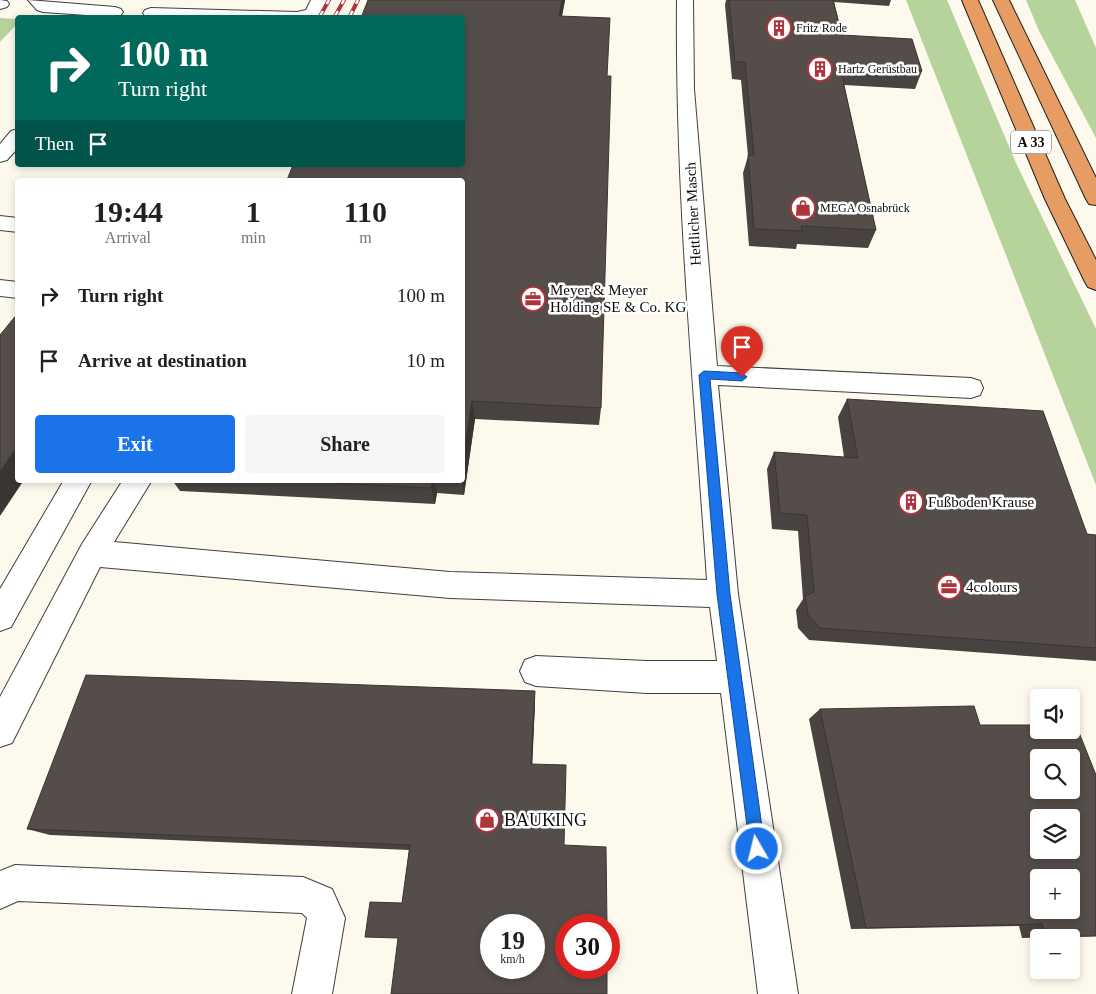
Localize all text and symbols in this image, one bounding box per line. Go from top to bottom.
building icon: Fritz Rode [766,15,792,41]
place label: Fritz Rode [796,21,847,35]
icon: right [35,35,100,100]
text: 100 m [118,35,208,74]
building icon: Hartz Gerüstbau [807,56,833,82]
place label: Hartz Gerüstbau [838,62,917,76]
text: Turn right [118,76,207,101]
icon: arrive [84,130,112,158]
road number: A 33 [1011,130,1051,154]
text: Then [35,133,74,154]
street label: Hettlicher Masch [682,161,704,266]
text: 19:44 [93,195,163,228]
text: 1 [246,195,261,228]
text: 110 [344,195,387,228]
shop icon: MEGA Osnabrück [790,195,816,221]
place label: MEGA Osnabrück [820,201,910,215]
text: Arrival [105,229,151,246]
text: min [241,229,266,246]
text: m [359,229,372,246]
icon: right [35,282,63,310]
place label: Meyer & Meyer Holding SE & Co. KG [550,282,686,315]
text: Turn right [78,285,163,306]
text: 100 m [397,285,445,306]
office icon: Meyer & Meyer Holding SE & Co. KG [520,286,546,312]
pin [721,326,763,377]
icon: arrive [728,333,756,361]
icon: arrive [35,347,63,375]
text: Arrive at destination [78,350,247,371]
text: 10 m [406,350,445,371]
button: Exit [35,415,235,473]
button: Share [245,415,445,473]
building icon: Fußboden Krause [898,489,924,515]
place label: Fußboden Krause [928,494,1035,510]
office icon: 4colours [936,574,962,600]
place label: 4colours [966,579,1018,595]
map controls [1030,689,1080,979]
button: sound [1030,689,1080,739]
button: search [1030,749,1080,799]
shop icon: BAUKING [474,807,500,833]
button: layers [1030,809,1080,859]
place label: BAUKING [504,810,587,830]
position arrow [730,822,782,874]
button: + [1030,869,1080,919]
speed limit sign: 30 [555,914,620,979]
text: 19 [500,927,525,954]
button: − [1030,929,1080,979]
text: km/h [500,952,525,966]

